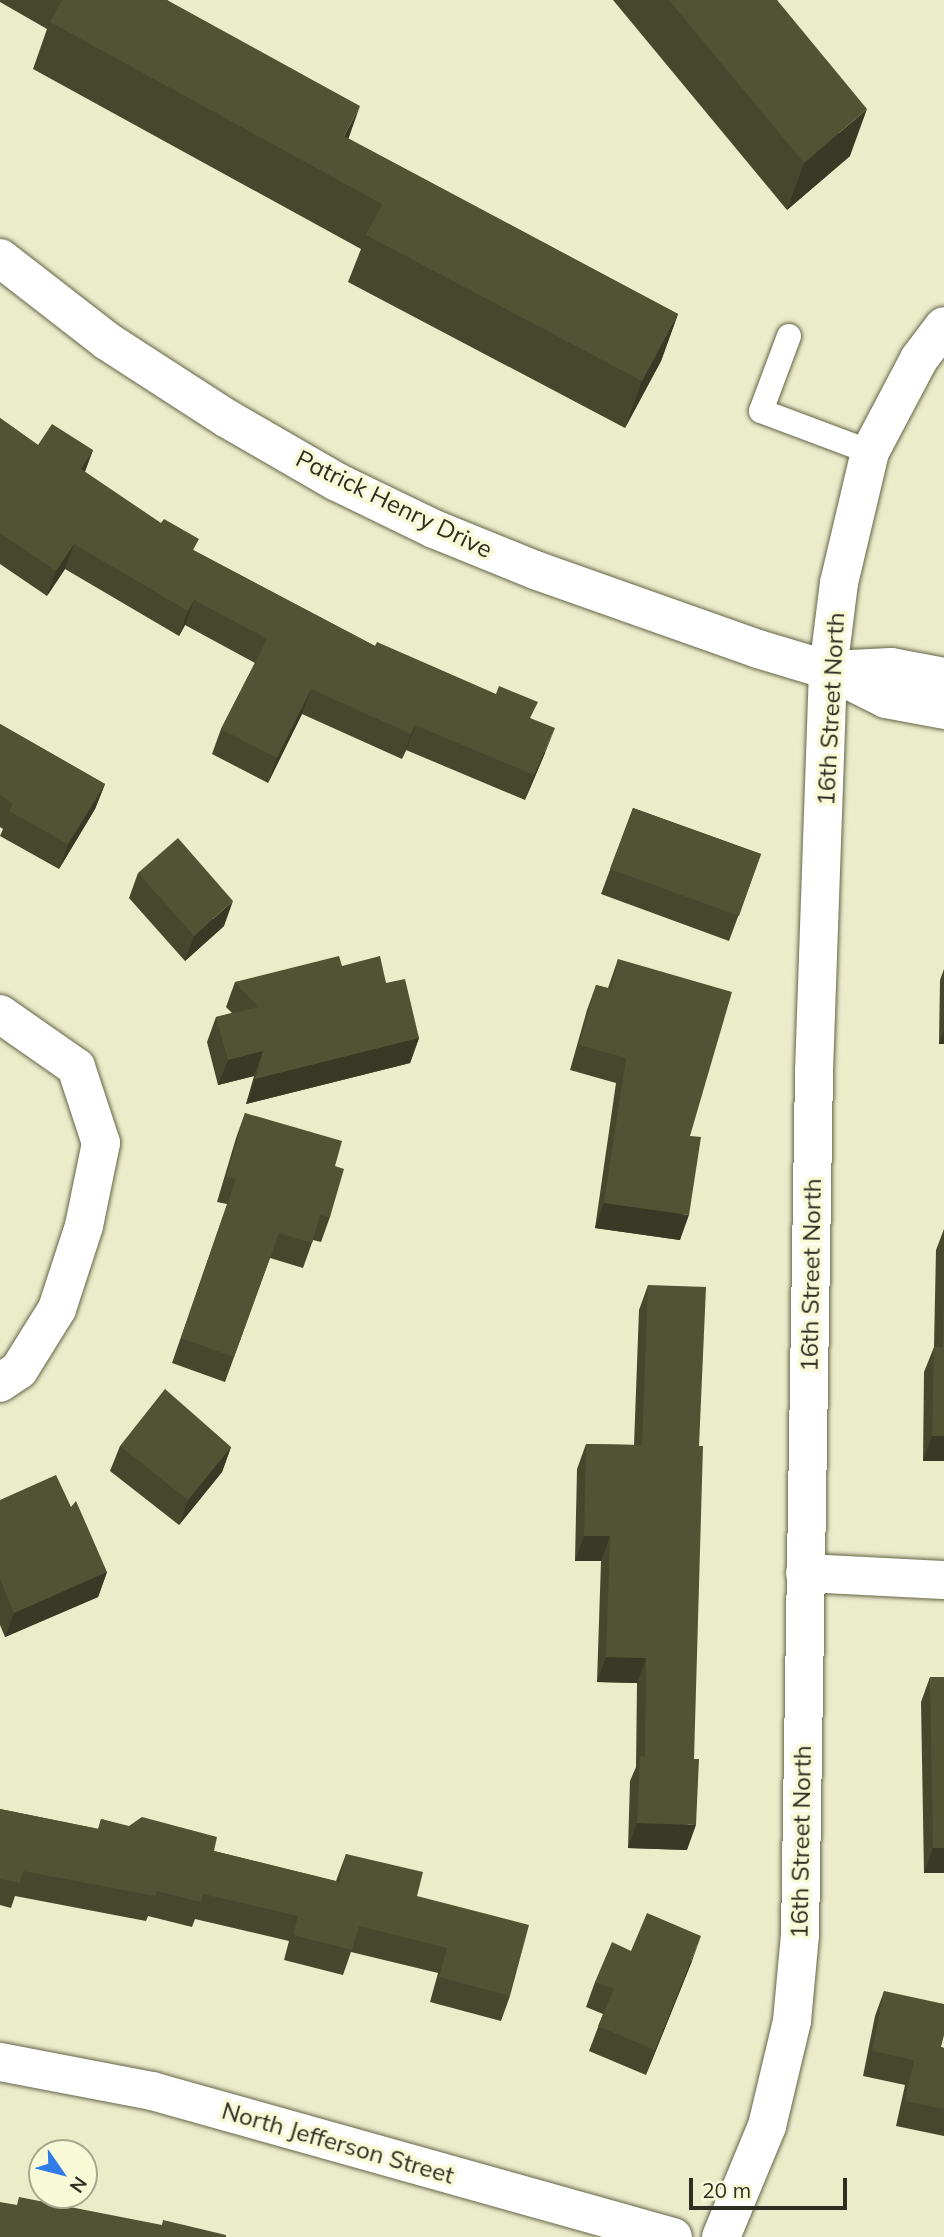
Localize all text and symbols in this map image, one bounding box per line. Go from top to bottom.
street label: Patrick Henry Drive [291,444,497,564]
street label: 16th Street North [812,612,850,806]
street label: 16th Street North [795,1178,827,1372]
street label: 16th Street North [785,1745,817,1939]
street label: North Jefferson Street [219,2096,457,2190]
north arrow [28,2139,98,2209]
scale bar [692,2164,850,2208]
text: N [65,2172,93,2198]
text: 20 m [702,2177,751,2203]

